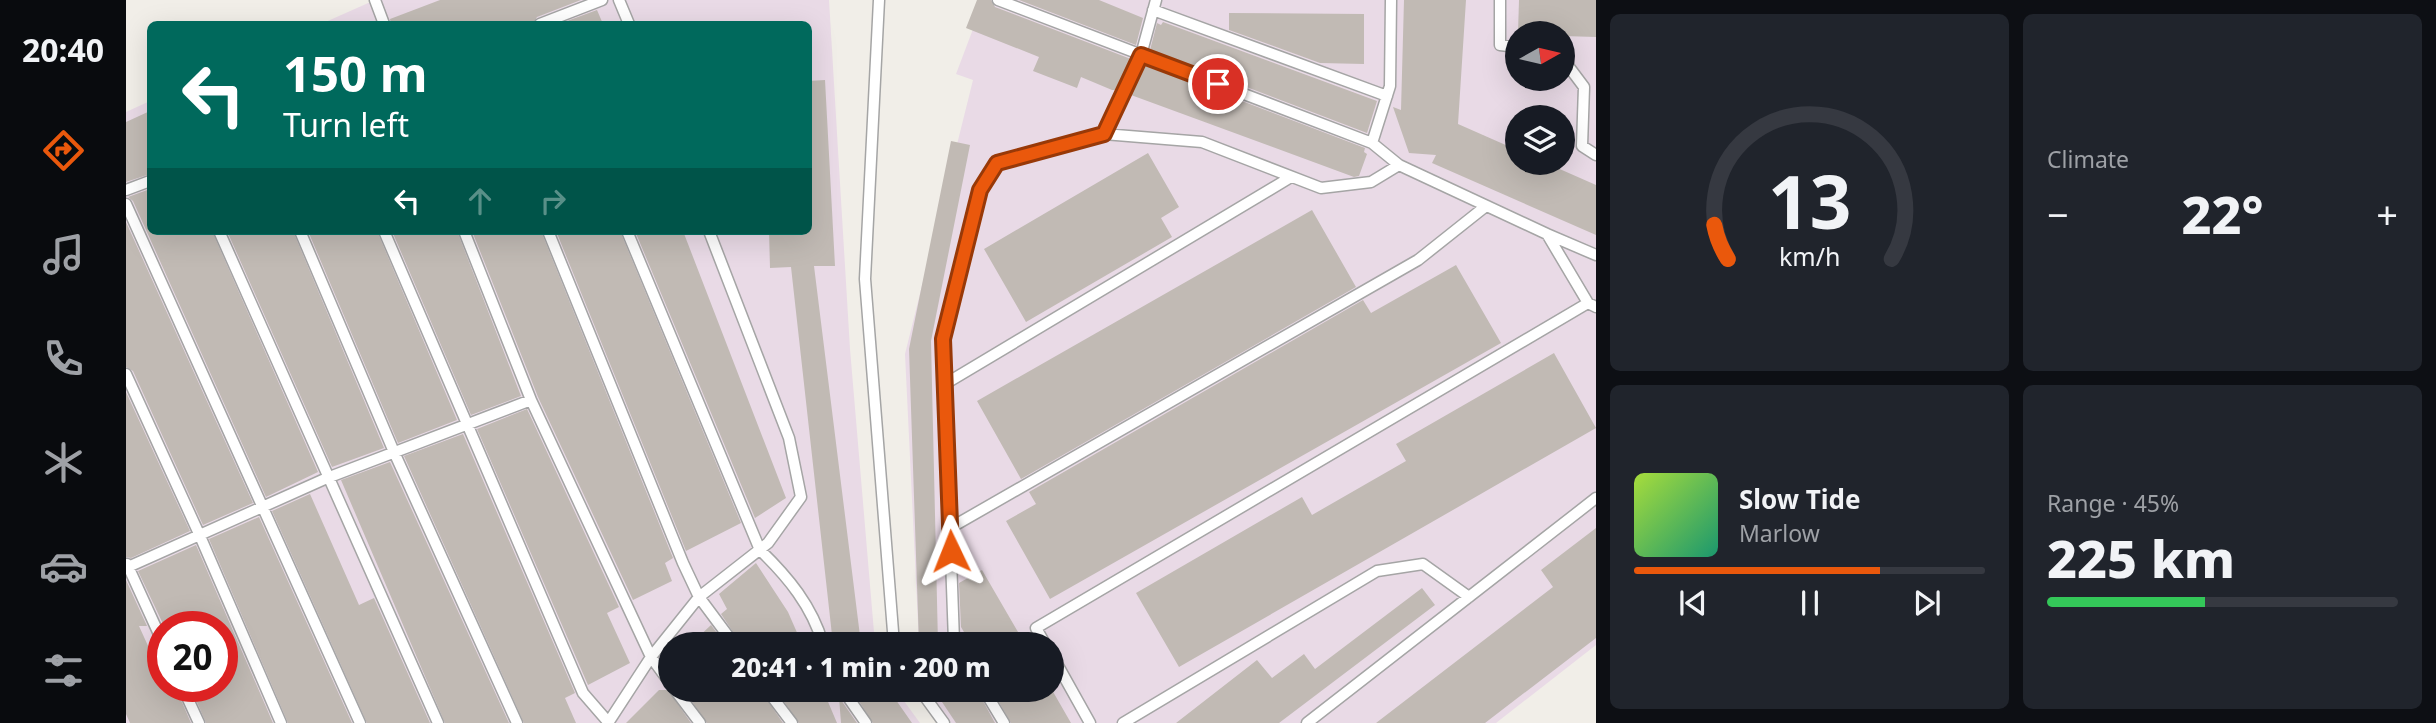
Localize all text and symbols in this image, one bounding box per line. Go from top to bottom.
north arrow [1505,21,1575,91]
map controls [1505,21,1575,175]
text: 20:40 [22,28,104,71]
text: 150 m [283,40,428,106]
icon: left [168,49,259,140]
pin [1188,54,1248,114]
icon: arrive [1199,65,1237,103]
text: Turn left [283,103,409,146]
button: layers [1505,105,1575,175]
icon: directions [39,126,88,175]
text: Climate [2047,143,2129,175]
text: 13 [1768,151,1851,250]
text: 22° [2181,178,2264,249]
icon: left [388,182,426,220]
icon: ahead [461,182,499,220]
icon: right [534,182,572,220]
text: − [2047,188,2069,240]
text: + [2376,188,2398,240]
icon: music [39,230,88,279]
text: km/h [1779,238,1840,272]
icon: phone [39,334,88,383]
icon: climate [39,438,88,487]
text: Slow Tide [1739,481,1861,517]
text: Range · 45% [2047,487,2179,519]
position arrow [914,514,988,588]
text: Marlow [1739,517,1820,549]
text: 225 km [2047,522,2235,593]
icon: car [39,542,88,591]
icon: previous [1674,584,1712,622]
icon: pause [1791,584,1829,622]
icon: next [1908,584,1946,622]
speed limit sign: 20 [147,611,238,702]
icon: filters [39,646,88,695]
text: 20:41 · 1 min · 200 m [731,649,991,685]

